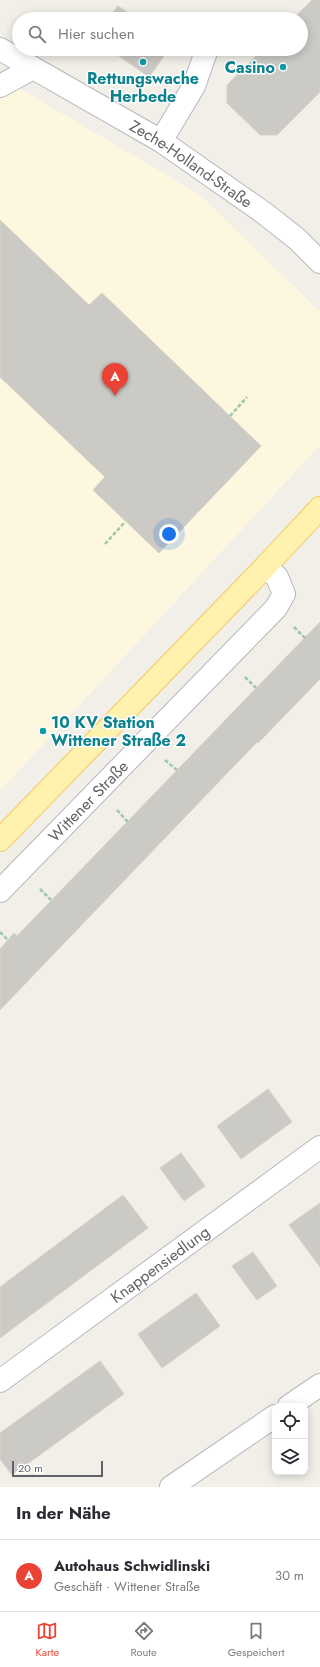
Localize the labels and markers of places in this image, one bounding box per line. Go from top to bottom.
place label: Casino [225,56,275,79]
marker: Rettungswache Herbede [138,57,148,67]
marker: Casino [278,62,288,72]
place label: Rettungswache Herbede [87,67,199,108]
pin: A [102,363,128,396]
place label: 10 KV Station Wittener Straße 2 [51,711,186,752]
marker: 10 KV Station Wittener Straße 2 [38,726,48,736]

